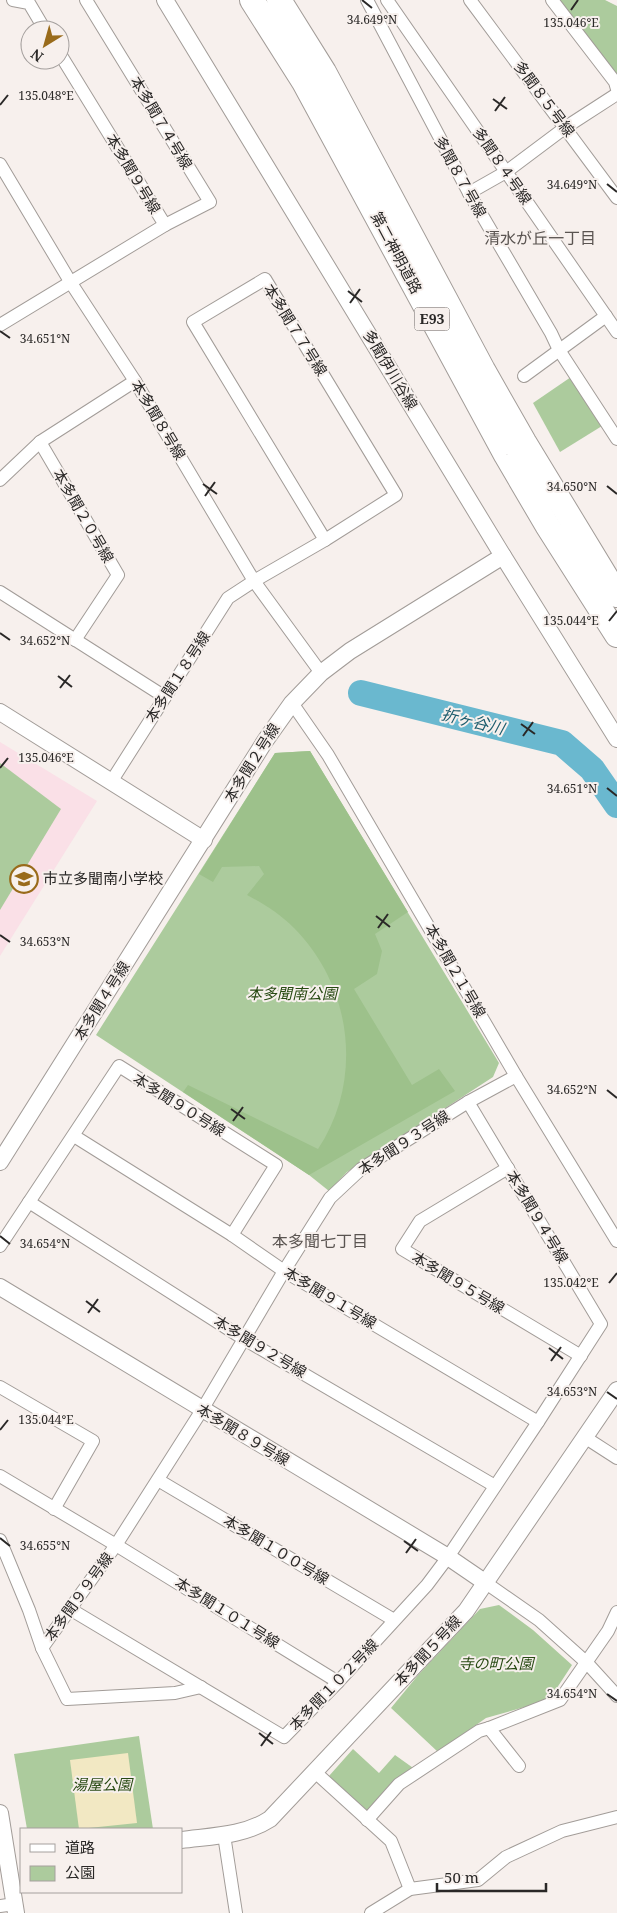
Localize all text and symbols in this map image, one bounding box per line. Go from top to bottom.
text: 34.649°N [347,11,397,28]
text: 135.046°E [543,14,599,31]
north arrow [20,20,70,70]
text: N [27,45,47,67]
street label: 多聞８５号線 [510,56,580,140]
street label: 本多聞７４号線 [126,72,197,173]
text: 135.048°E [18,87,74,104]
street label: 多聞８４号線 [469,123,537,208]
street label: 本多聞９号線 [102,130,166,217]
street label: 多聞８７号線 [430,132,491,221]
text: 34.649°N [547,176,597,193]
street label: 第二神明道路 [367,208,427,297]
district label: 清水が丘一丁目 [484,227,596,249]
street label: 本多聞７７号線 [260,280,332,379]
road number: E93 [414,308,450,330]
street label: 多聞伊川谷線 [359,326,423,413]
text: 34.651°N [20,330,70,347]
street label: 本多聞８号線 [127,376,191,463]
street label: 本多聞２０号線 [49,465,119,566]
text: 34.650°N [547,478,597,495]
text: 135.044°E [543,612,599,629]
street label: 本多聞１８号線 [140,627,214,726]
text: 34.652°N [20,632,70,649]
water label: 折ヶ谷川 [439,703,509,740]
street label: 本多聞２号線 [219,719,283,806]
text: 135.046°E [18,749,74,766]
text: 34.651°N [547,780,597,797]
school or university icon: 市立多聞南小学校 [9,864,39,894]
place label: 市立多聞南小学校 [43,868,163,888]
street label: 本多聞２１号線 [421,920,491,1021]
text: 34.653°N [20,933,70,950]
street label: 本多聞４号線 [69,957,133,1044]
park label: 本多聞南公園 [247,983,339,1003]
street label: 本多聞９０号線 [130,1068,229,1140]
text: 34.652°N [547,1081,597,1098]
street label: 本多聞９３号線 [354,1105,453,1179]
street label: 本多聞９４号線 [502,1166,573,1267]
district label: 本多聞七丁目 [272,1230,368,1252]
text: 34.654°N [20,1235,70,1252]
street label: 本多聞９５号線 [408,1247,509,1318]
street label: 本多聞９１号線 [280,1262,381,1333]
text: 135.042°E [543,1274,599,1291]
street label: 本多聞９２号線 [210,1311,311,1382]
text: 34.653°N [547,1383,597,1400]
street label: 本多聞８９号線 [193,1399,294,1470]
text: 135.044°E [18,1411,74,1428]
street label: 本多聞１００号線 [220,1510,333,1589]
text: 34.655°N [20,1537,70,1554]
street label: 本多聞９９号線 [39,1548,117,1645]
street label: 本多聞１０１号線 [171,1572,284,1652]
street label: 本多聞５号線 [389,1611,465,1690]
street label: 本多聞１０２号線 [284,1634,382,1734]
park label: 寺の町公園 [458,1653,535,1673]
text: 34.654°N [547,1685,597,1702]
park label: 湯屋公園 [72,1774,134,1794]
legend [20,1828,182,1893]
text: 道路 [65,1837,95,1857]
scale bar [437,1860,546,1892]
text: 公園 [65,1862,95,1882]
text: 50 m [444,1867,479,1887]

